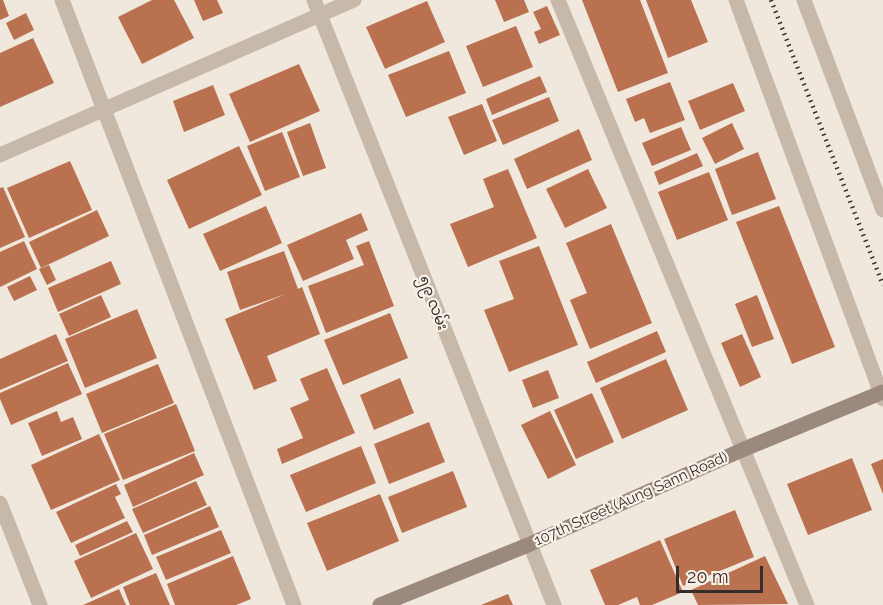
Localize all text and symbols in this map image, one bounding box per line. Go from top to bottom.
street label: ၅၉ လမ်း [414,273,452,333]
street label: 107th Street (Aung Sann Road) [531,448,731,550]
scale bar [679,554,766,592]
text: 20 m [687,566,729,587]

